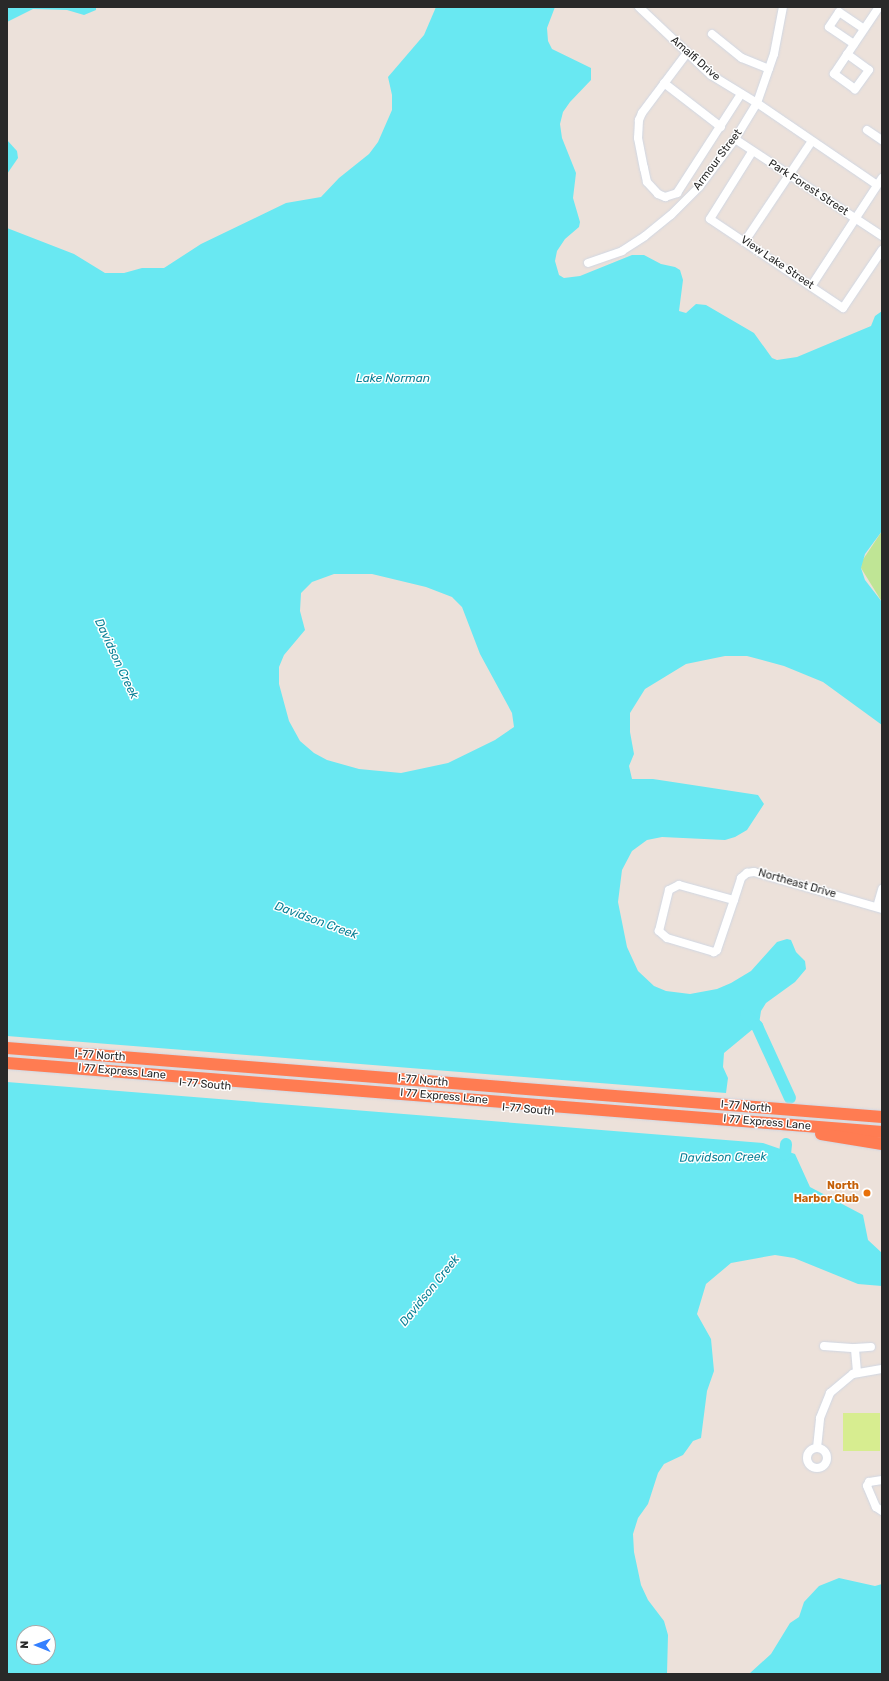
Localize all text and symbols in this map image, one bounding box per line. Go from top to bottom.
street label: Amalfi Drive [668,34,722,84]
street label: Armour Street [691,127,745,193]
street label: Park Forest Street [765,157,851,219]
street label: View Lake Street [738,234,816,292]
water label: Lake Norman [356,372,430,386]
water label: Davidson Creek [91,616,141,702]
street label: Northeast Drive [757,867,837,901]
water label: Davidson Creek [273,899,359,943]
street label: I-77 North [74,1048,126,1064]
street label: I 77 Express Lane [78,1062,166,1082]
street label: I-77 North [397,1072,449,1090]
street label: I-77 South [178,1076,232,1094]
street label: I 77 Express Lane [400,1087,488,1107]
street label: I-77 North [720,1098,772,1116]
street label: I-77 South [501,1101,555,1119]
street label: I 77 Express Lane [723,1113,811,1133]
water label: Davidson Creek [679,1150,767,1166]
place label: North Harbor Club [793,1180,859,1206]
marker: North Harbor Club [862,1188,872,1198]
water label: Davidson Creek [397,1253,463,1329]
north arrow [16,1625,56,1665]
text: N [18,1641,31,1649]

